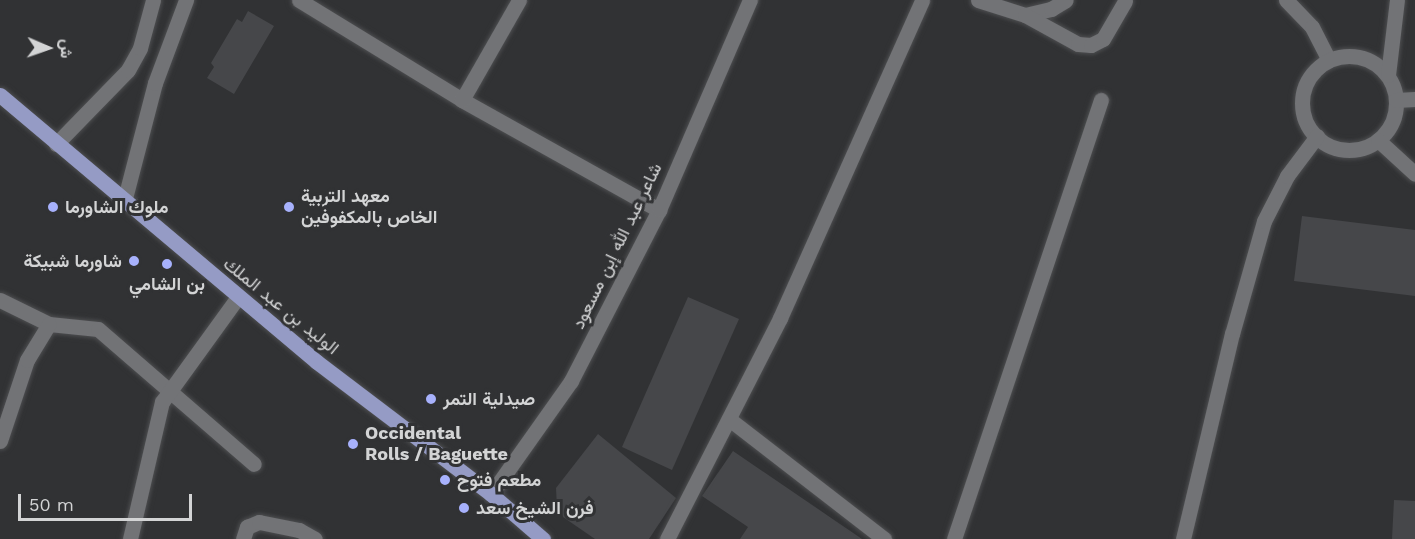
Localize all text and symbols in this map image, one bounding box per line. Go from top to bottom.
north arrow [18,18,78,78]
text: ش [57,39,76,59]
street label: شاعر عبد الله إبن مسعود [567,160,667,332]
place label: معهد التربية الخاص بالمكفوفين [301,186,437,228]
place label: ملوك الشاورما [65,196,168,218]
marker: ملوك الشاورما [46,200,60,214]
marker: معهد التربية الخاص بالمكفوفين [282,200,296,214]
place label: شاورما شبيكة [23,250,122,272]
street label: الوليد بن عبد الملك [219,253,343,359]
marker: شاورما شبيكة [127,254,141,268]
marker: بن الشامي [160,257,174,271]
place label: بن الشامي [129,273,205,295]
place label: صيدلية التمر [443,388,535,410]
marker: صيدلية التمر [424,392,438,406]
place label: Occidental Rolls / Baguette [365,423,508,466]
marker: Occidental Rolls / Baguette [346,437,360,451]
place label: مطعم فتوح [457,469,541,491]
marker: مطعم فتوح [438,473,452,487]
scale bar [21,482,195,520]
text: 50 m [29,494,74,515]
place label: فرن الشيخ سعد [476,497,594,519]
marker: فرن الشيخ سعد [457,501,471,515]

